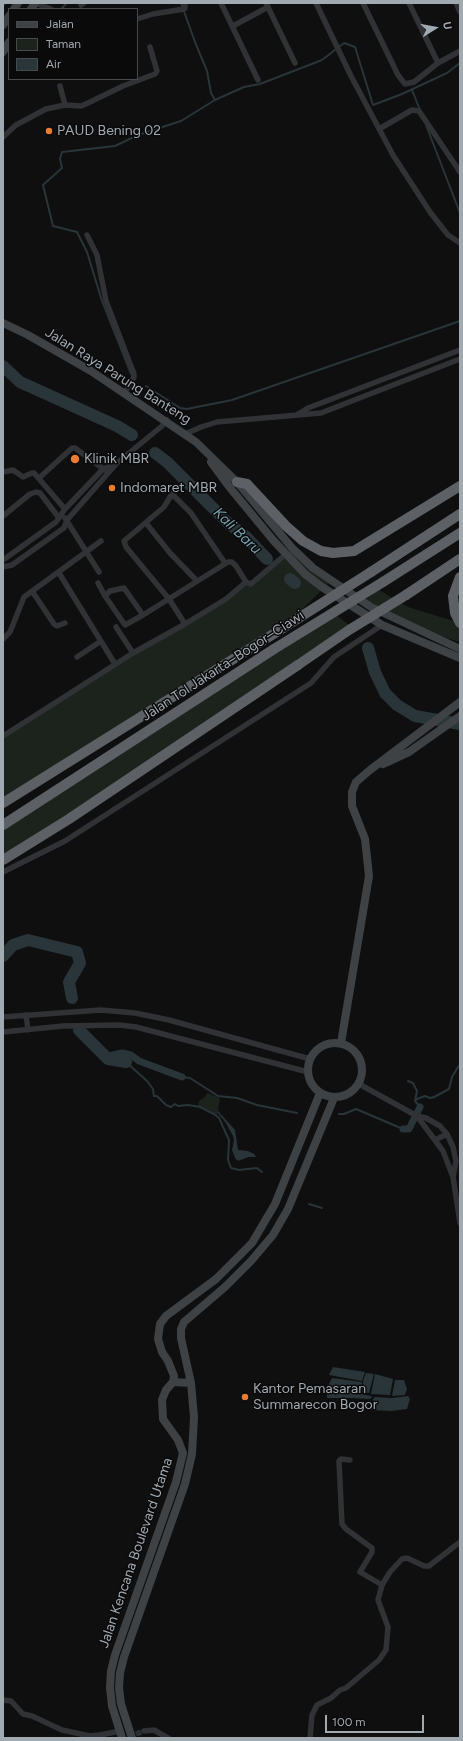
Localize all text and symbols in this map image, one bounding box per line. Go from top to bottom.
legend [8,8,138,80]
north arrow [415,8,455,48]
text: Jalan [46,17,74,31]
text: U [440,21,454,31]
text: Taman [46,37,81,51]
text: Air [46,57,61,71]
place label: PAUD Bening 02 [57,123,161,139]
marker: PAUD Bening 02 [44,126,54,136]
street label: Jalan Raya Parung Banteng [42,324,194,428]
place label: Klinik MBR [84,451,149,467]
marker: Klinik MBR [69,453,81,465]
place label: Indomaret MBR [120,480,217,496]
marker: Indomaret MBR [107,483,117,493]
water label: Kali Baru [209,504,265,558]
street label: Jalan Tol Jakarta–Bogor–Ciawi [139,607,307,725]
place label: Kantor Pemasaran Summarecon Bogor [253,1381,377,1414]
marker: Kantor Pemasaran Summarecon Bogor [240,1392,250,1402]
street label: Jalan Kencana Boulevard Utama [96,1456,176,1650]
scale bar [327,1707,426,1733]
text: 100 m [332,1715,366,1729]

